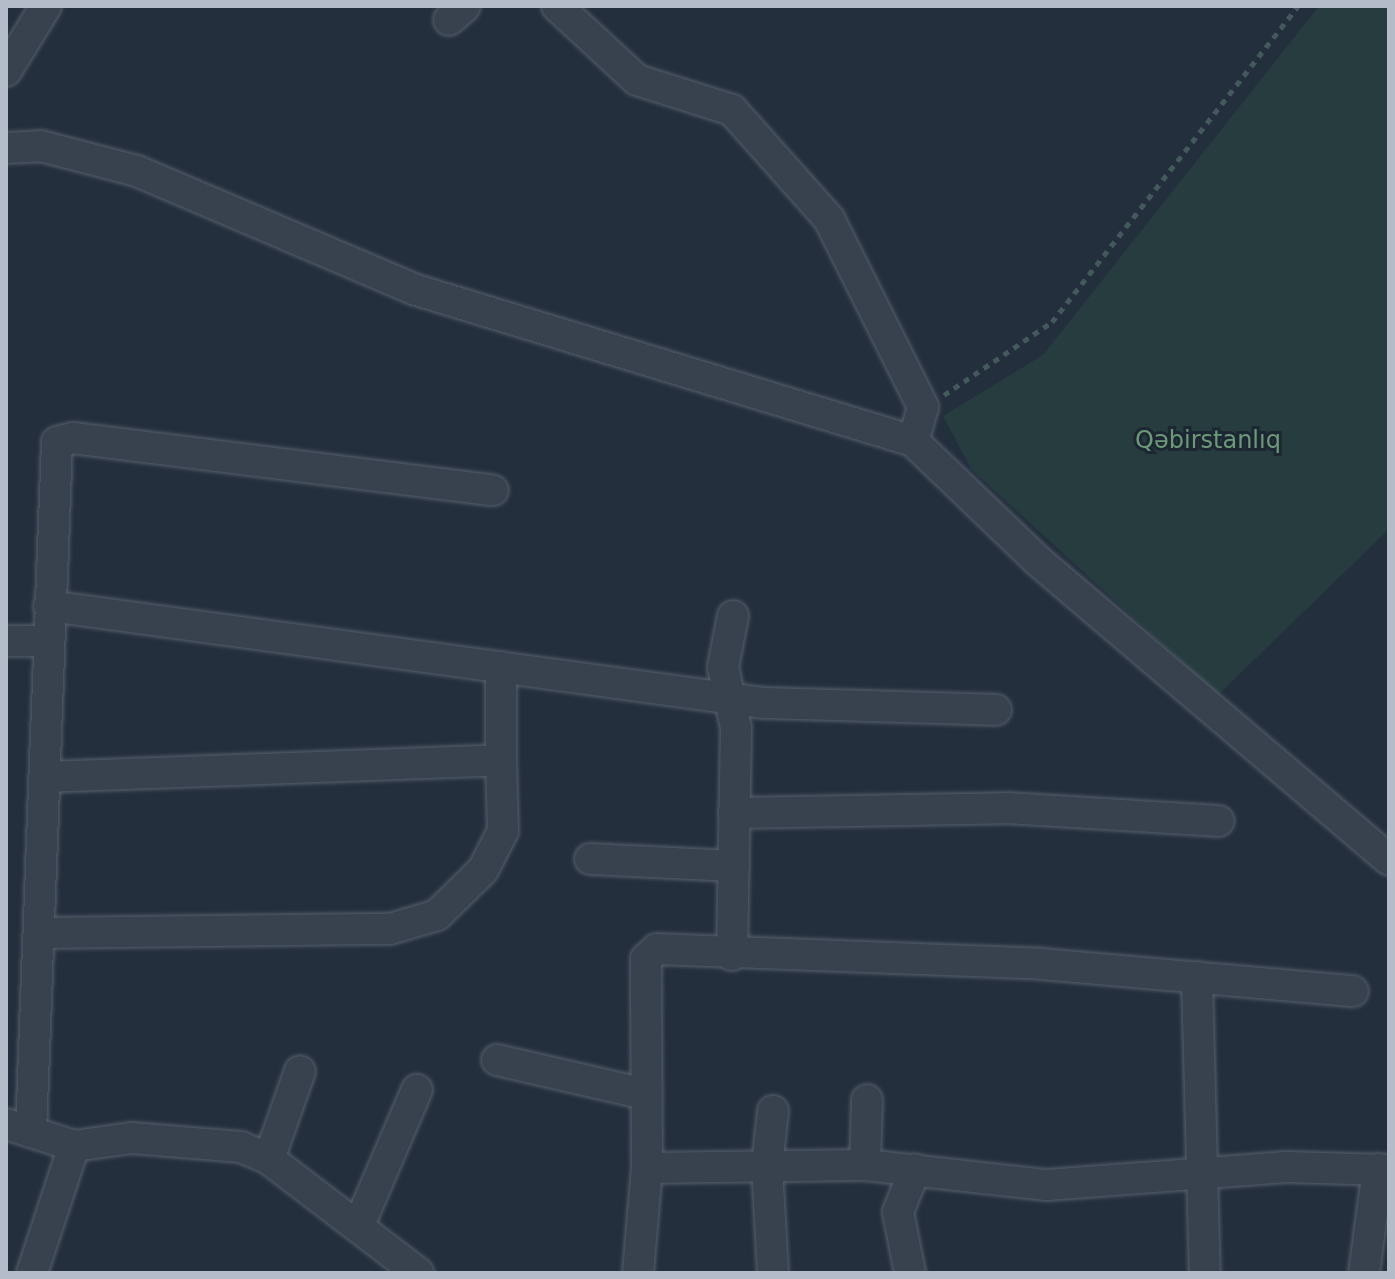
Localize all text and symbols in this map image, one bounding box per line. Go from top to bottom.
park label: Qəbirstanlıq [1135,427,1281,455]

